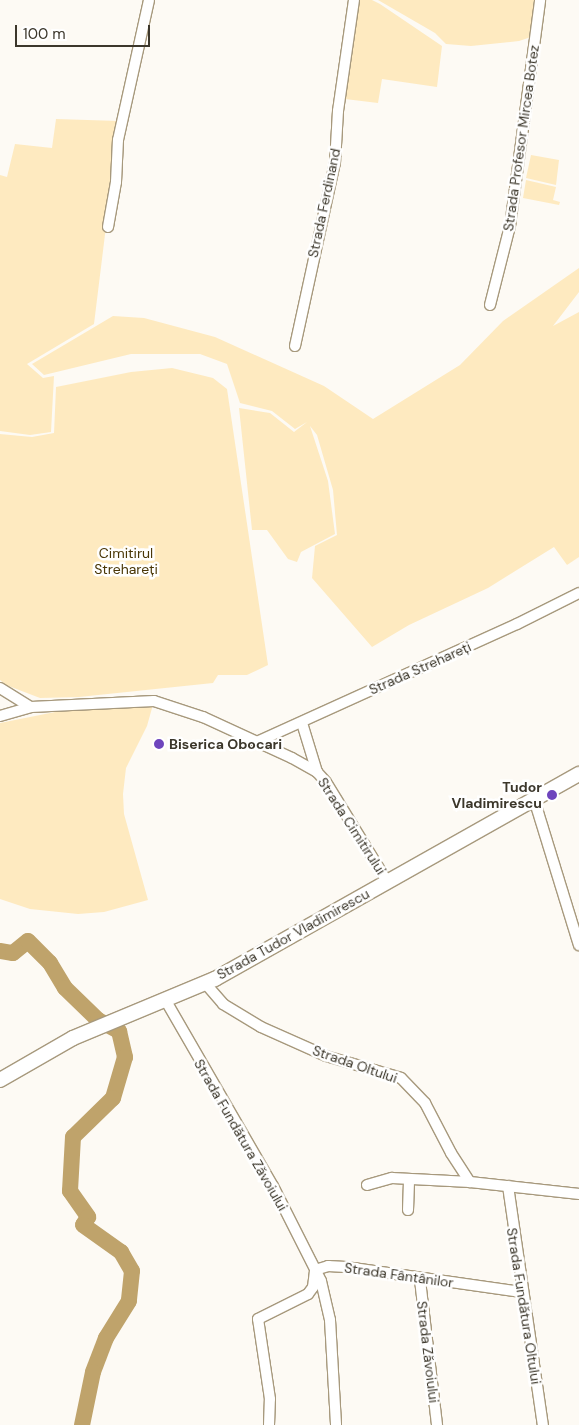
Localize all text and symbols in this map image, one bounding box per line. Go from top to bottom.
scale bar [18,15,152,47]
text: 100 m [23,24,66,44]
street label: Strada Profesor Mircea Botez [500,44,542,232]
street label: Strada Ferdinand [304,147,344,259]
park label: Cimitirul Strehareți [94,545,158,578]
street label: Strada Strehareți [366,638,474,698]
place label: Biserica Obocari [169,736,282,752]
marker: Biserica Obocari [153,738,165,750]
street label: Strada Cimitirului [314,774,390,878]
place label: Tudor Vladimirescu [452,779,542,812]
marker: Tudor Vladimirescu [546,789,558,801]
street label: Strada Tudor Vladimirescu [214,885,372,983]
street label: Strada Oltului [310,1042,400,1086]
street label: Strada Fundătura Zăvoiului [191,1056,291,1214]
street label: Strada Fundătura Oltului [503,1227,545,1385]
street label: Strada Fântânilor [343,1259,455,1291]
street label: Strada Zăvoiului [413,1300,443,1404]

